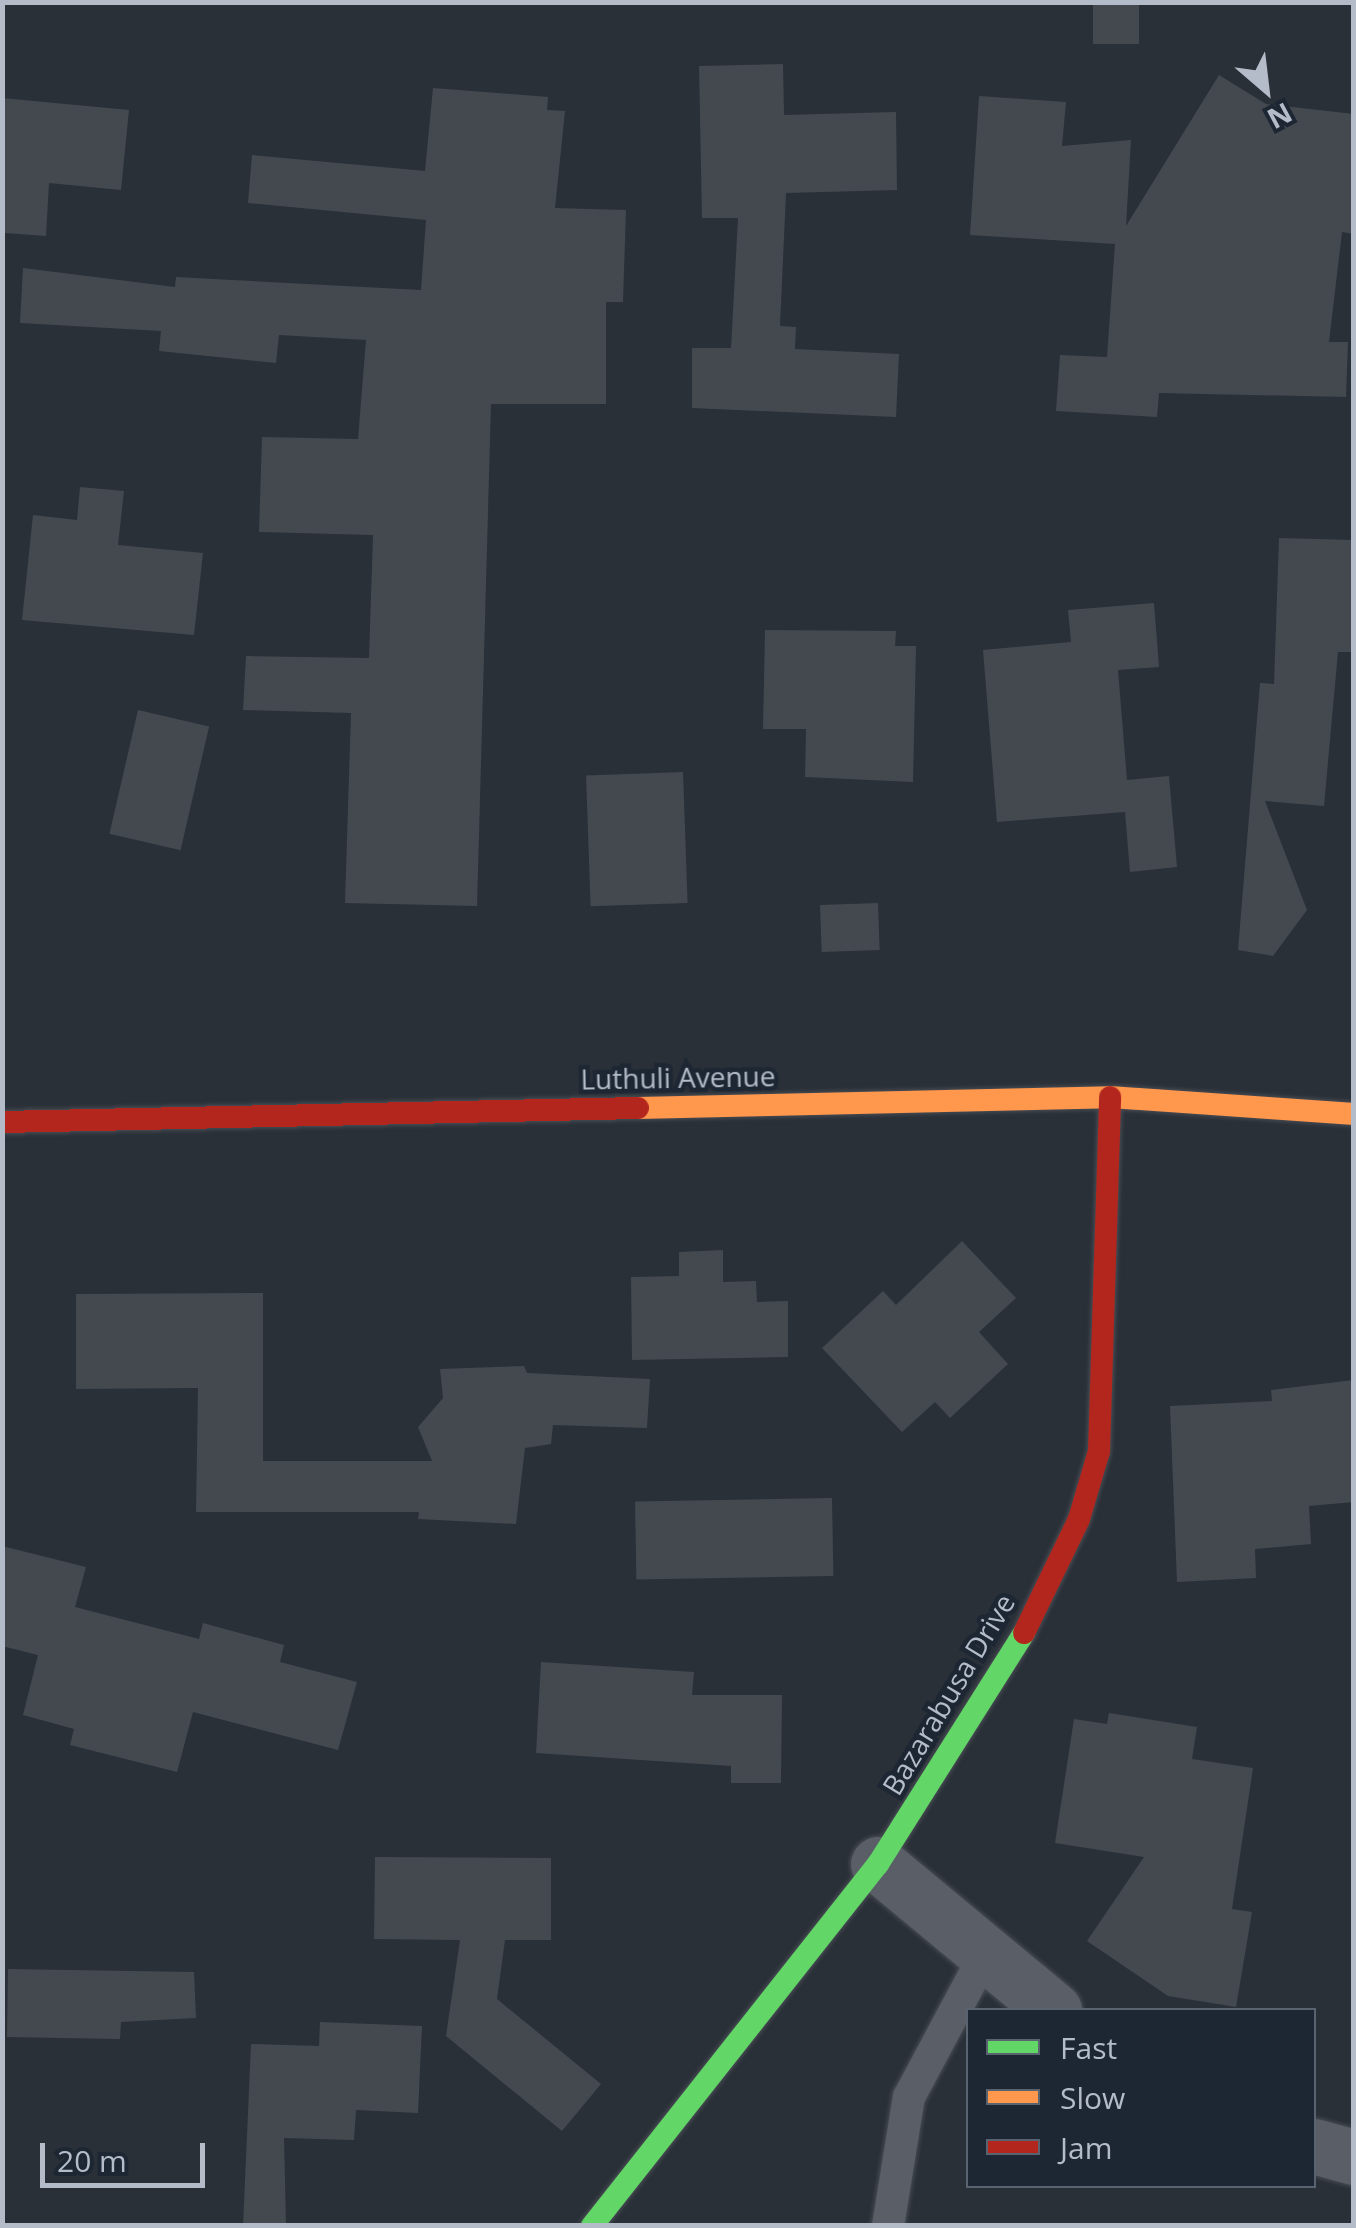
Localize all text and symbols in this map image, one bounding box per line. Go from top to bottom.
north arrow [1216,40,1316,140]
text: N [1261,94,1299,139]
street label: Luthuli Avenue [580,1059,776,1095]
street label: Bazarabusa Drive [875,1587,1021,1801]
legend [966,2008,1316,2188]
text: Fast [1060,2027,1117,2068]
text: Slow [1060,2077,1125,2118]
scale bar [45,2123,210,2185]
text: Jam [1060,2127,1113,2168]
text: 20 m [57,2140,127,2181]

